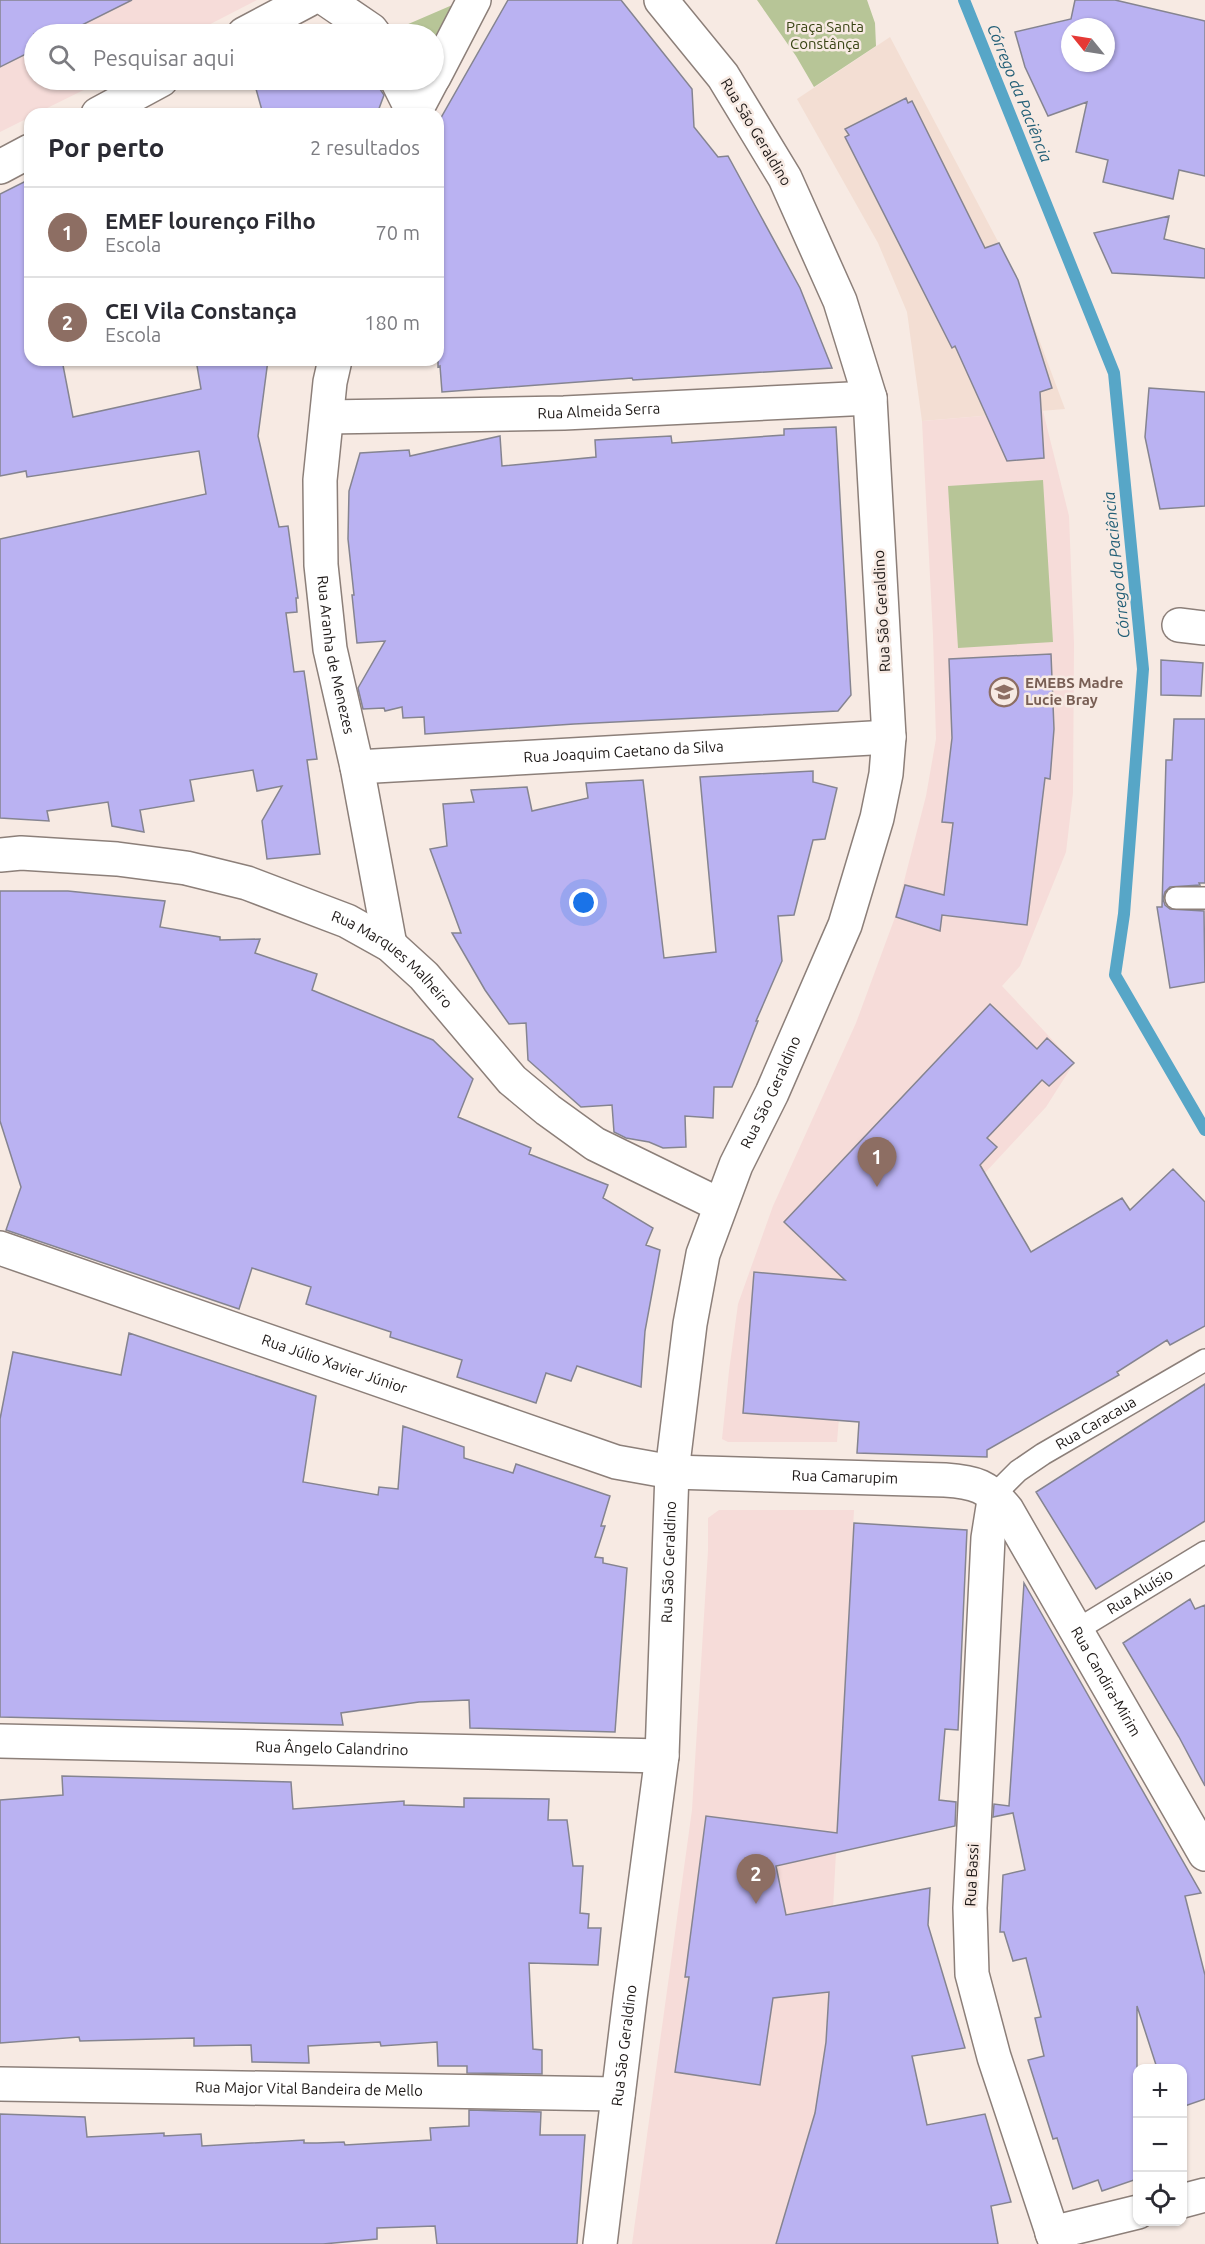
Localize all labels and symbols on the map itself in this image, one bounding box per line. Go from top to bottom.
park label: Praça Santa Constânça [786,18,864,52]
north arrow [1061,18,1115,72]
water label: Córrego da Paciência [984,21,1056,165]
street label: Rua São Geraldino [718,75,795,188]
street label: Rua Almeida Serra [537,399,661,421]
water label: Córrego da Paciência [1099,490,1133,639]
street label: Rua São Geraldino [870,550,893,672]
street label: Rua Aranha de Menezes [314,574,358,735]
place label: EMEBS Madre Lucie Bray [1025,674,1123,708]
school or university icon: EMEBS Madre Lucie Bray [988,676,1020,708]
street label: Rua Joaquim Caetano da Silva [523,737,724,766]
your location [569,888,598,917]
street label: Rua Marques Malheiro [329,907,456,1011]
street label: Rua São Geraldino [737,1033,804,1151]
pin: 1 [858,1138,896,1187]
street label: Rua Júlio Xavier Júnior [260,1331,410,1397]
street label: Rua Caracaua [1052,1393,1139,1453]
street label: Rua Camarupim [792,1467,898,1487]
street label: Rua São Geraldino [658,1501,679,1623]
street label: Rua Aluísio [1104,1565,1176,1618]
street label: Rua Candira-Mirim [1068,1624,1144,1739]
street label: Rua Ângelo Calandrino [255,1738,409,1758]
street label: Rua Bassi [961,1843,982,1907]
pin: 2 [736,1854,776,1904]
street label: Rua São Geraldino [608,1984,640,2107]
street label: Rua Major Vital Bandeira de Mello [195,2078,423,2099]

